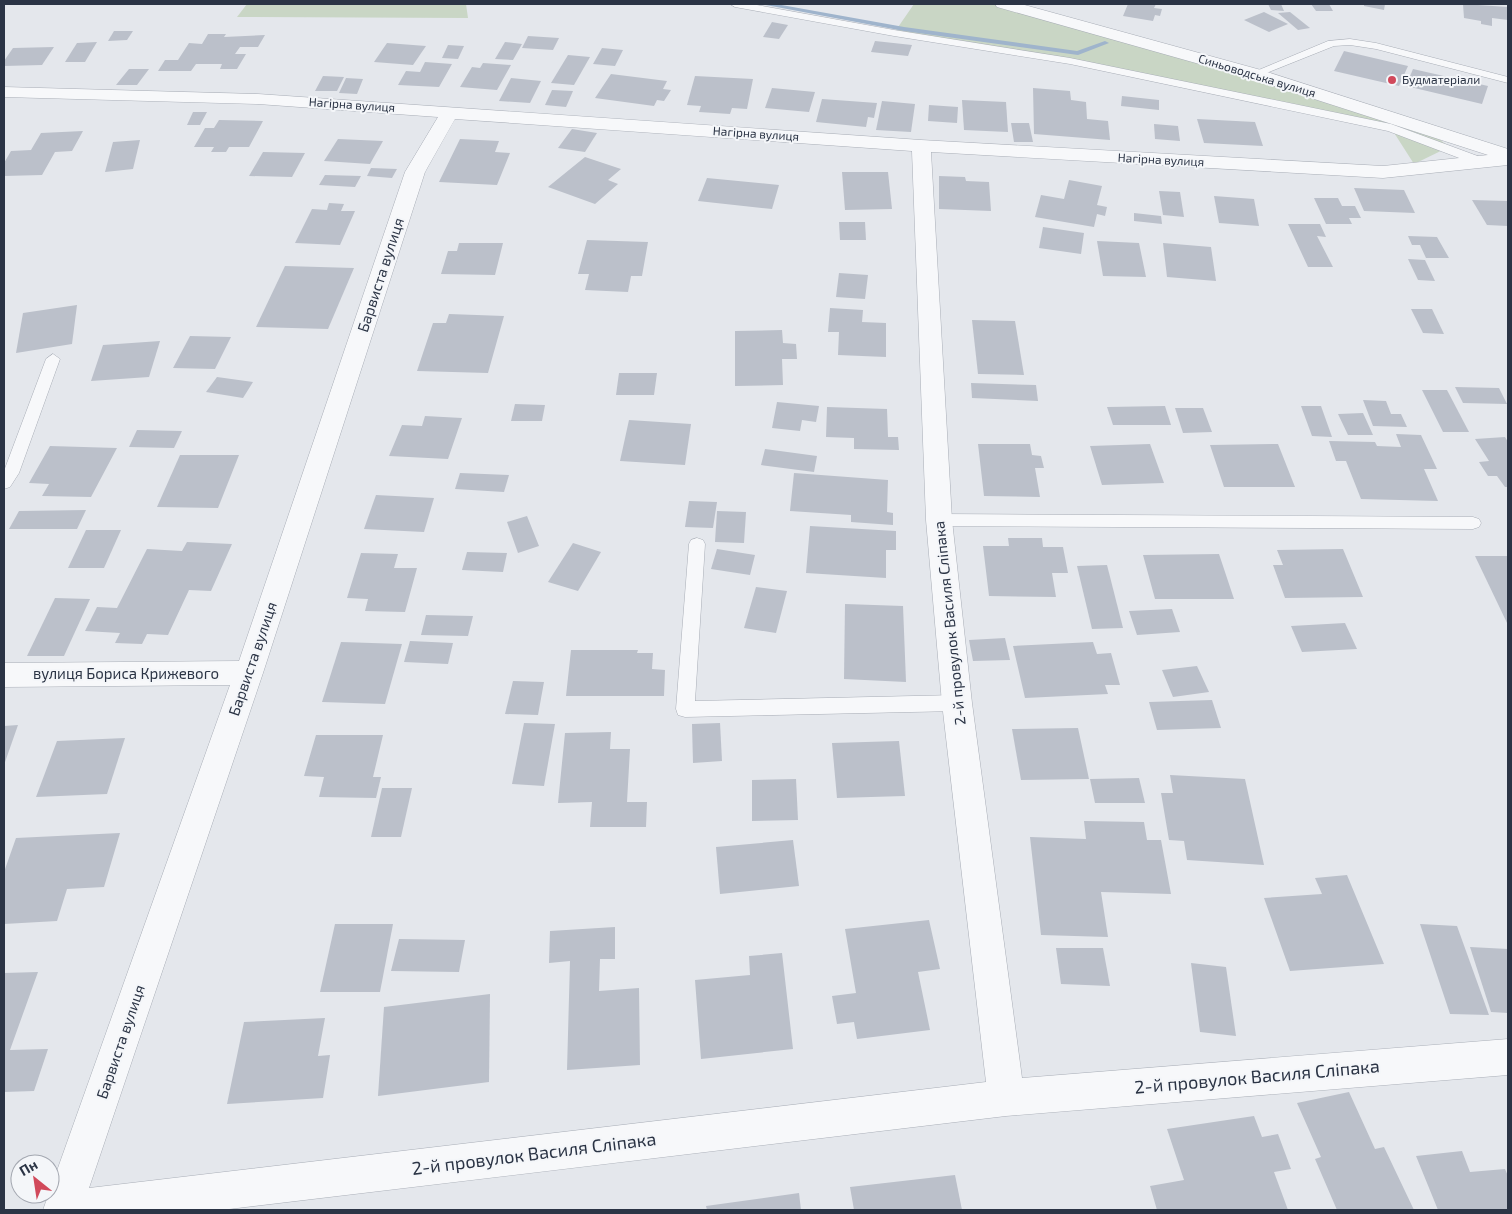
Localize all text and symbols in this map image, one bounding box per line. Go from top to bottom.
street label: Синьоводська вулиця [1197,51,1318,101]
place label: Будматеріали [1402,72,1480,87]
marker: Будматеріали [1386,74,1398,86]
street label: Нагірна вулиця [308,94,396,115]
street label: Нагірна вулиця [712,123,800,144]
street label: Нагірна вулиця [1117,150,1205,169]
street label: Барвиста вулиця [353,215,408,335]
street label: 2-й провулок Василя Сліпака [929,520,970,726]
street label: Барвиста вулиця [224,599,281,718]
street label: вулиця Бориса Крижевого [33,664,219,683]
street label: Барвиста вулиця [92,982,149,1101]
street label: 2-й провулок Василя Сліпака [1133,1054,1380,1098]
street label: 2-й провулок Василя Сліпака [410,1127,657,1179]
north arrow [10,1154,60,1204]
text: Пн [16,1155,40,1179]

